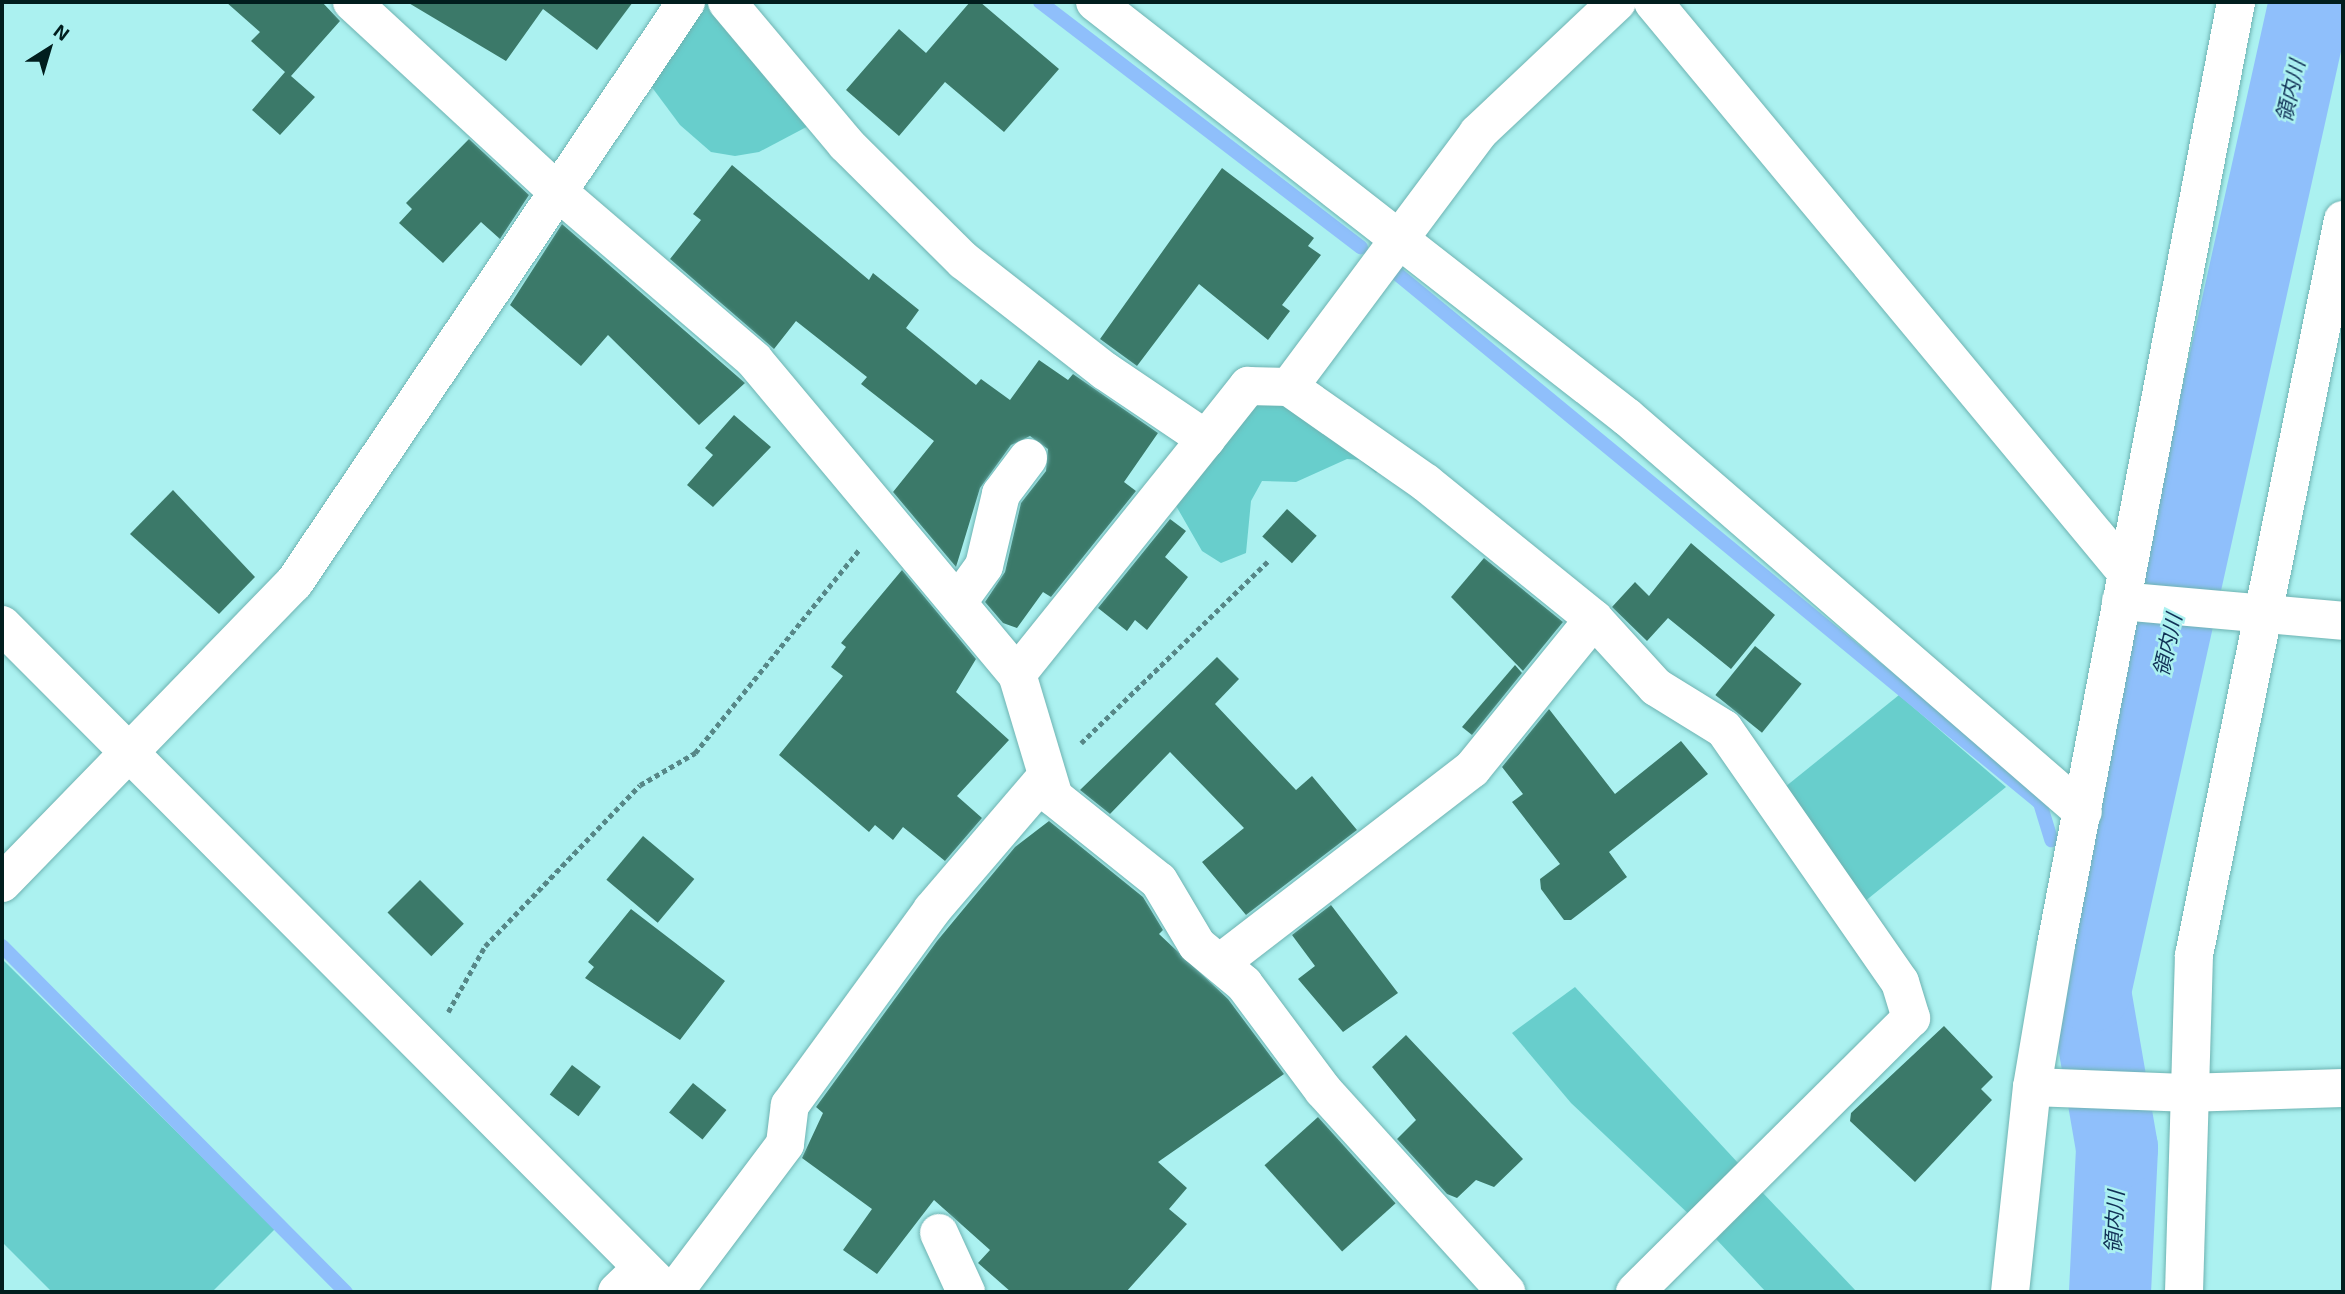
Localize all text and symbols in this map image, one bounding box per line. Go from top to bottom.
north arrow [14,14,84,84]
text: N [50,19,74,45]
water label: 領内川 [2271,57,2309,125]
water label: 領内川 [2148,611,2186,679]
water label: 領内川 [2100,1190,2128,1254]

